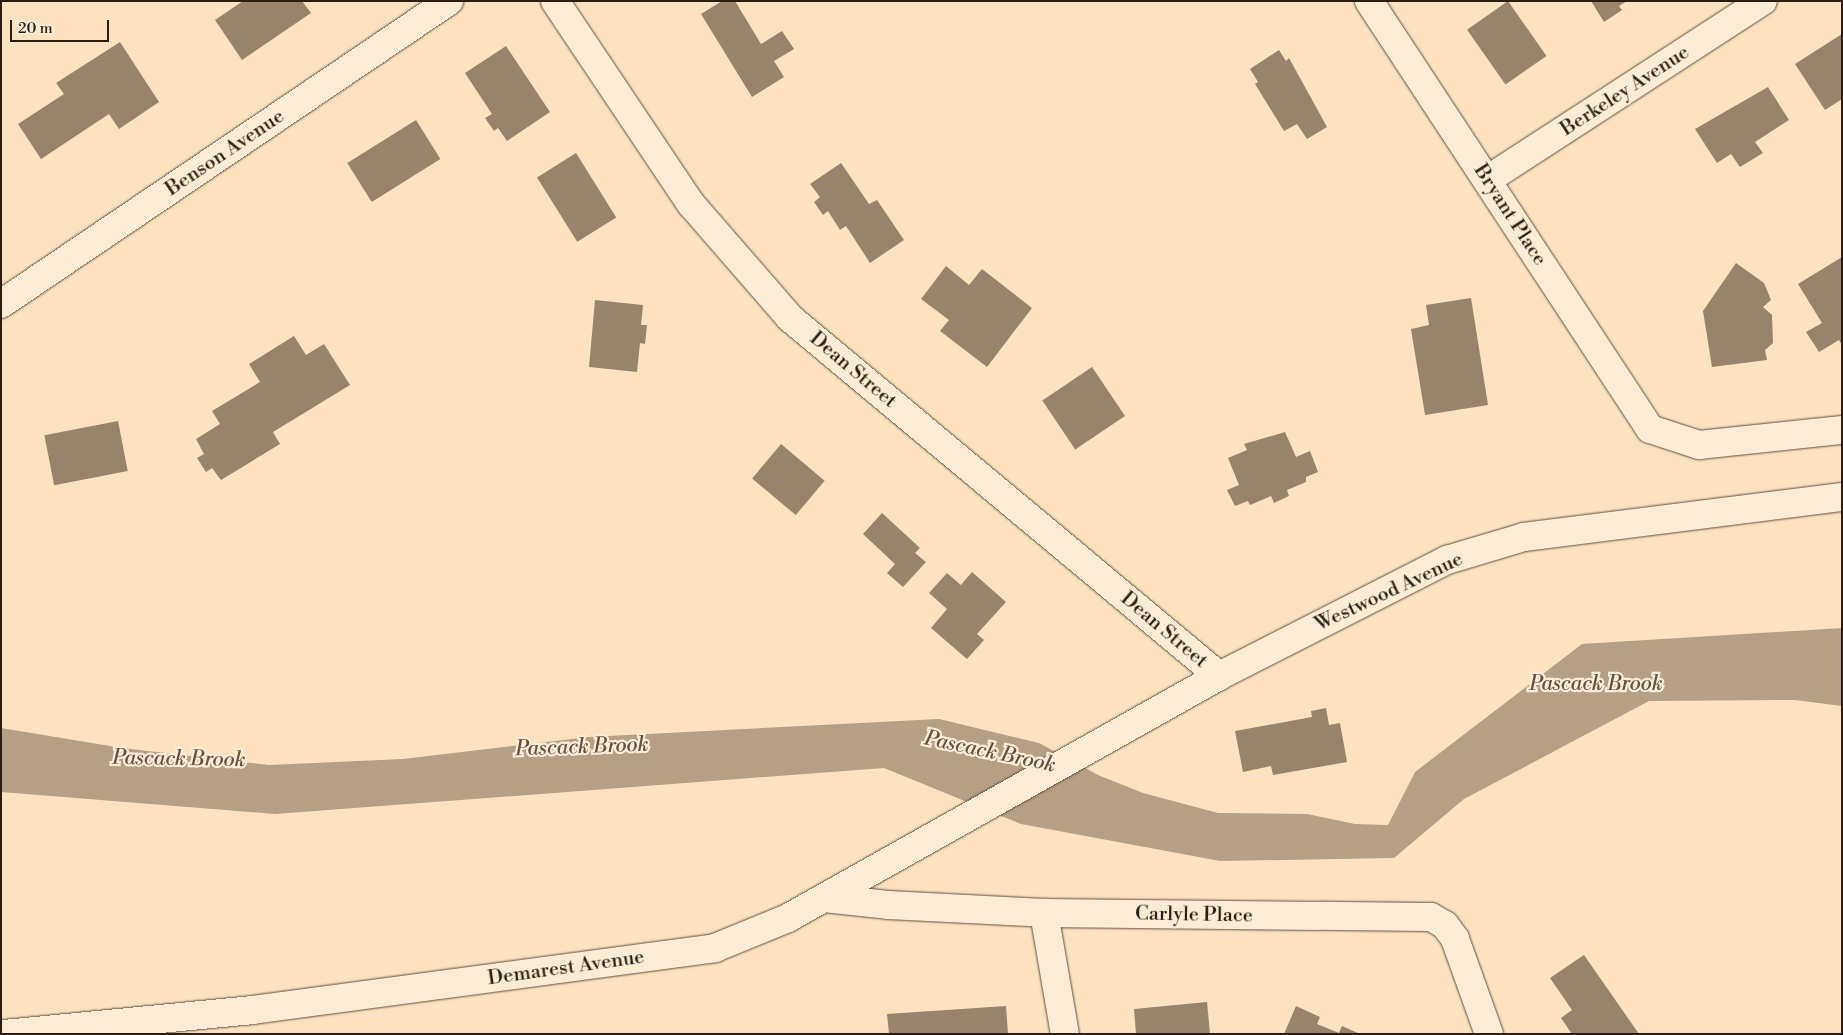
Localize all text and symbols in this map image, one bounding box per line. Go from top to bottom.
scale bar [12,10,111,42]
text: 20 m [18,19,53,38]
street label: Berkeley Avenue [1556,40,1694,142]
street label: Benson Avenue [161,104,289,202]
street label: Bryant Place [1468,160,1552,270]
street label: Dean Street [805,327,901,413]
street label: Westwood Avenue [1311,547,1467,637]
street label: Dean Street [1116,587,1212,673]
water label: Pascack Brook [1529,671,1663,697]
water label: Pascack Brook [922,726,1058,778]
water label: Pascack Brook [515,732,649,762]
water label: Pascack Brook [112,745,246,773]
street label: Carlyle Place [1135,902,1253,928]
street label: Demarest Avenue [486,945,646,991]

